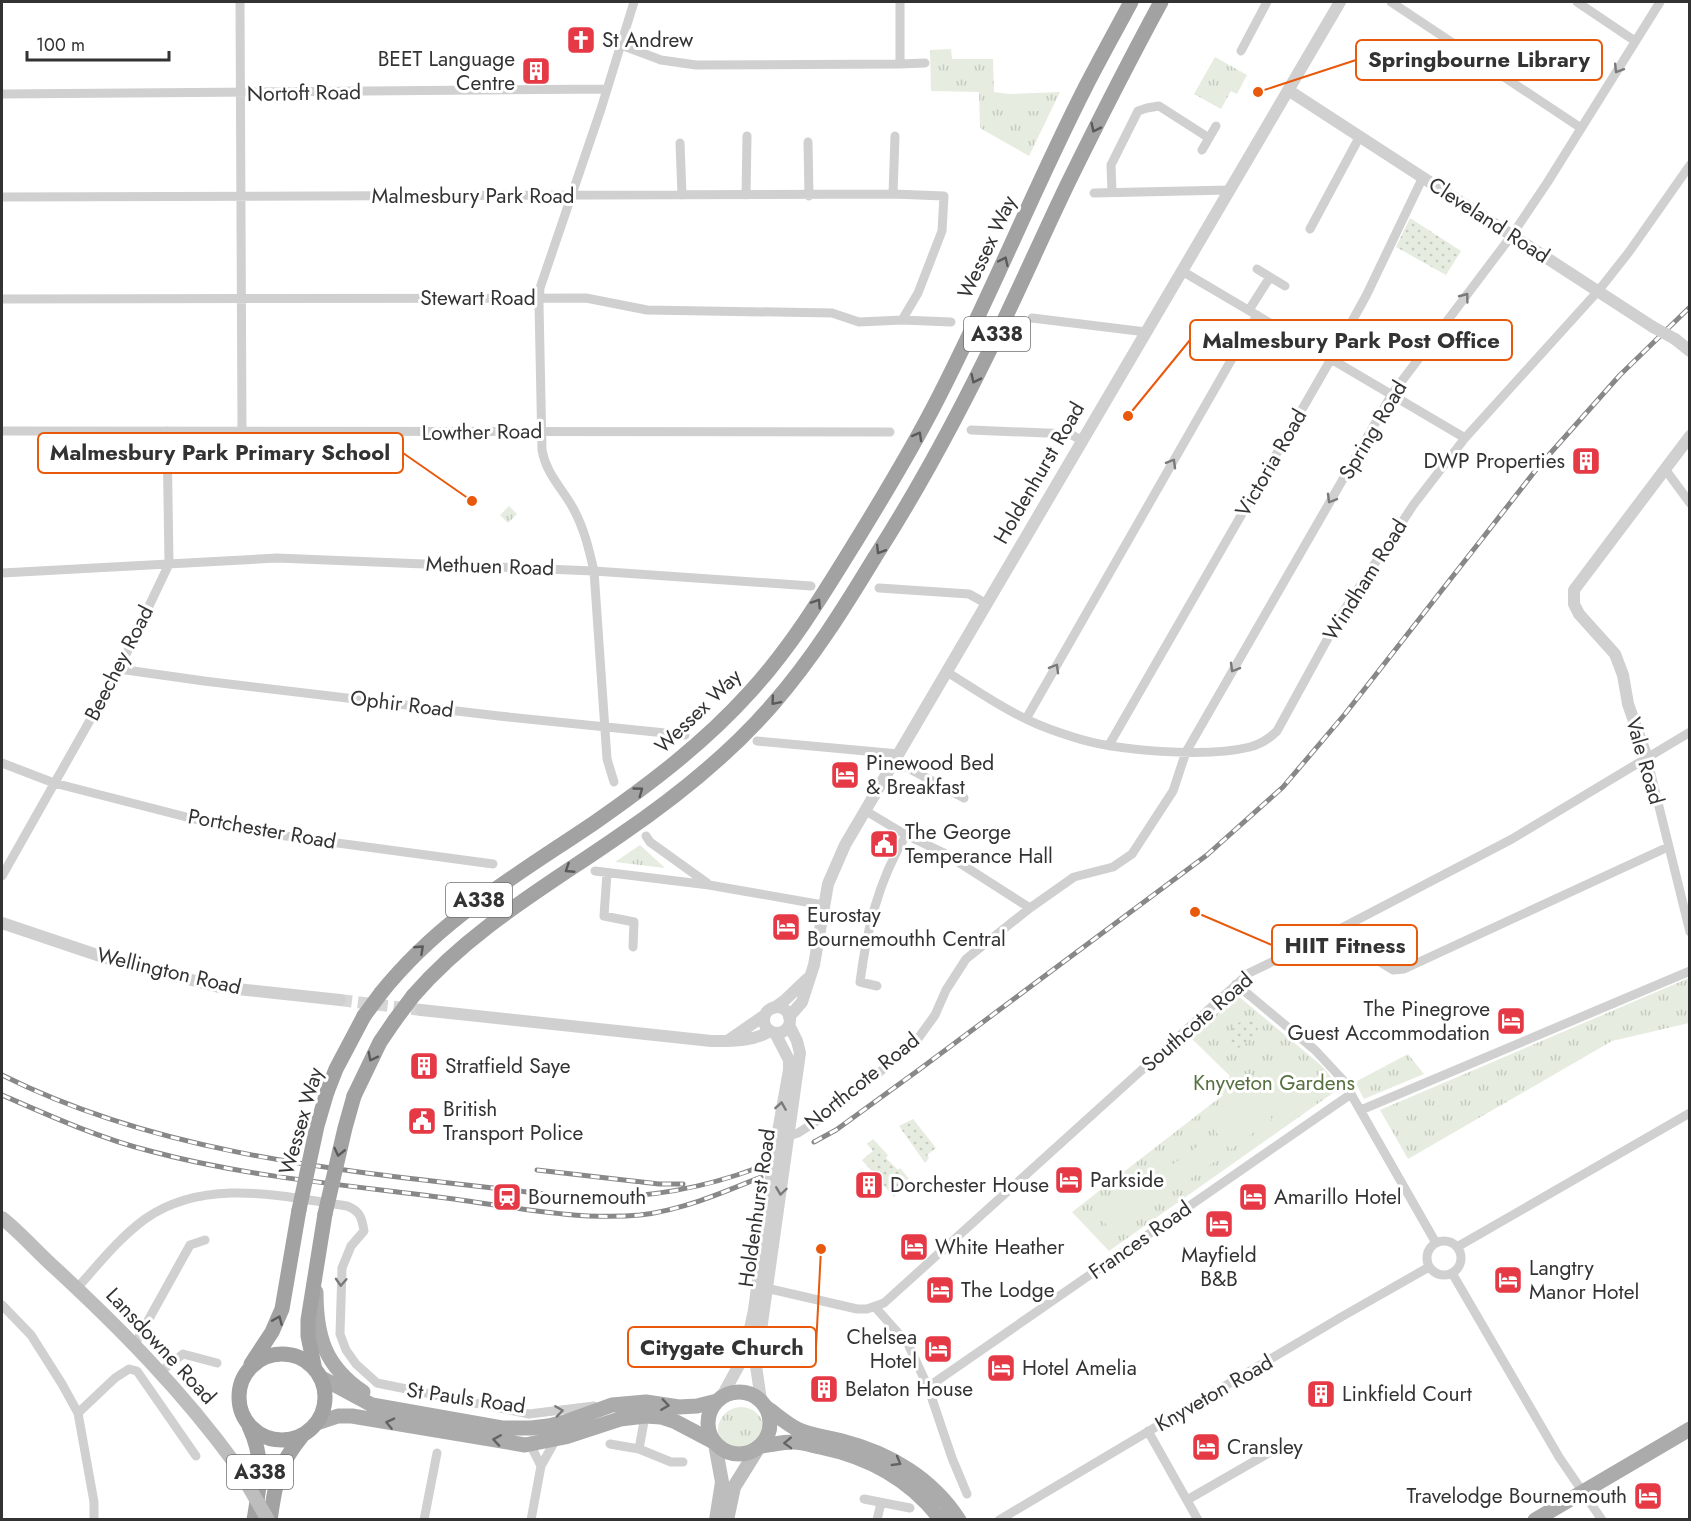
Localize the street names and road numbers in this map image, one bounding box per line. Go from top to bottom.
street label: Nortoft Road [247,77,361,109]
street label: Cleveland Road [1423,170,1555,270]
street label: Malmesbury Park Road [372,181,575,211]
street label: Wessex Way [950,190,1024,303]
street label: Stewart Road [420,283,536,313]
road number: A338 [964,317,1030,351]
street label: Spring Road [1332,375,1414,485]
street label: Holdenhurst Road [986,396,1092,550]
street label: Victoria Road [1228,403,1314,523]
street label: Lowther Road [421,416,543,448]
street label: Windham Road [1316,513,1414,647]
street label: Methuen Road [425,549,555,583]
street label: Beechey Road [77,600,161,726]
street label: Wessex Way [648,661,749,760]
street label: Ophir Road [349,683,455,725]
street label: Vale Road [1618,714,1672,808]
street label: Portchester Road [186,801,338,857]
road number: A338 [446,883,512,917]
street label: Wellington Road [94,940,244,1002]
street label: Southcote Road [1135,965,1259,1079]
street label: Northcote Road [798,1025,926,1137]
street label: Wessex Way [271,1063,331,1178]
street label: Holdenhurst Road [731,1127,783,1289]
street label: Frances Road [1083,1193,1197,1287]
street label: Lansdowne Road [99,1281,223,1411]
street label: Knyveton Road [1150,1347,1278,1439]
street label: St Pauls Road [405,1375,527,1421]
road number: A338 [227,1455,293,1489]

